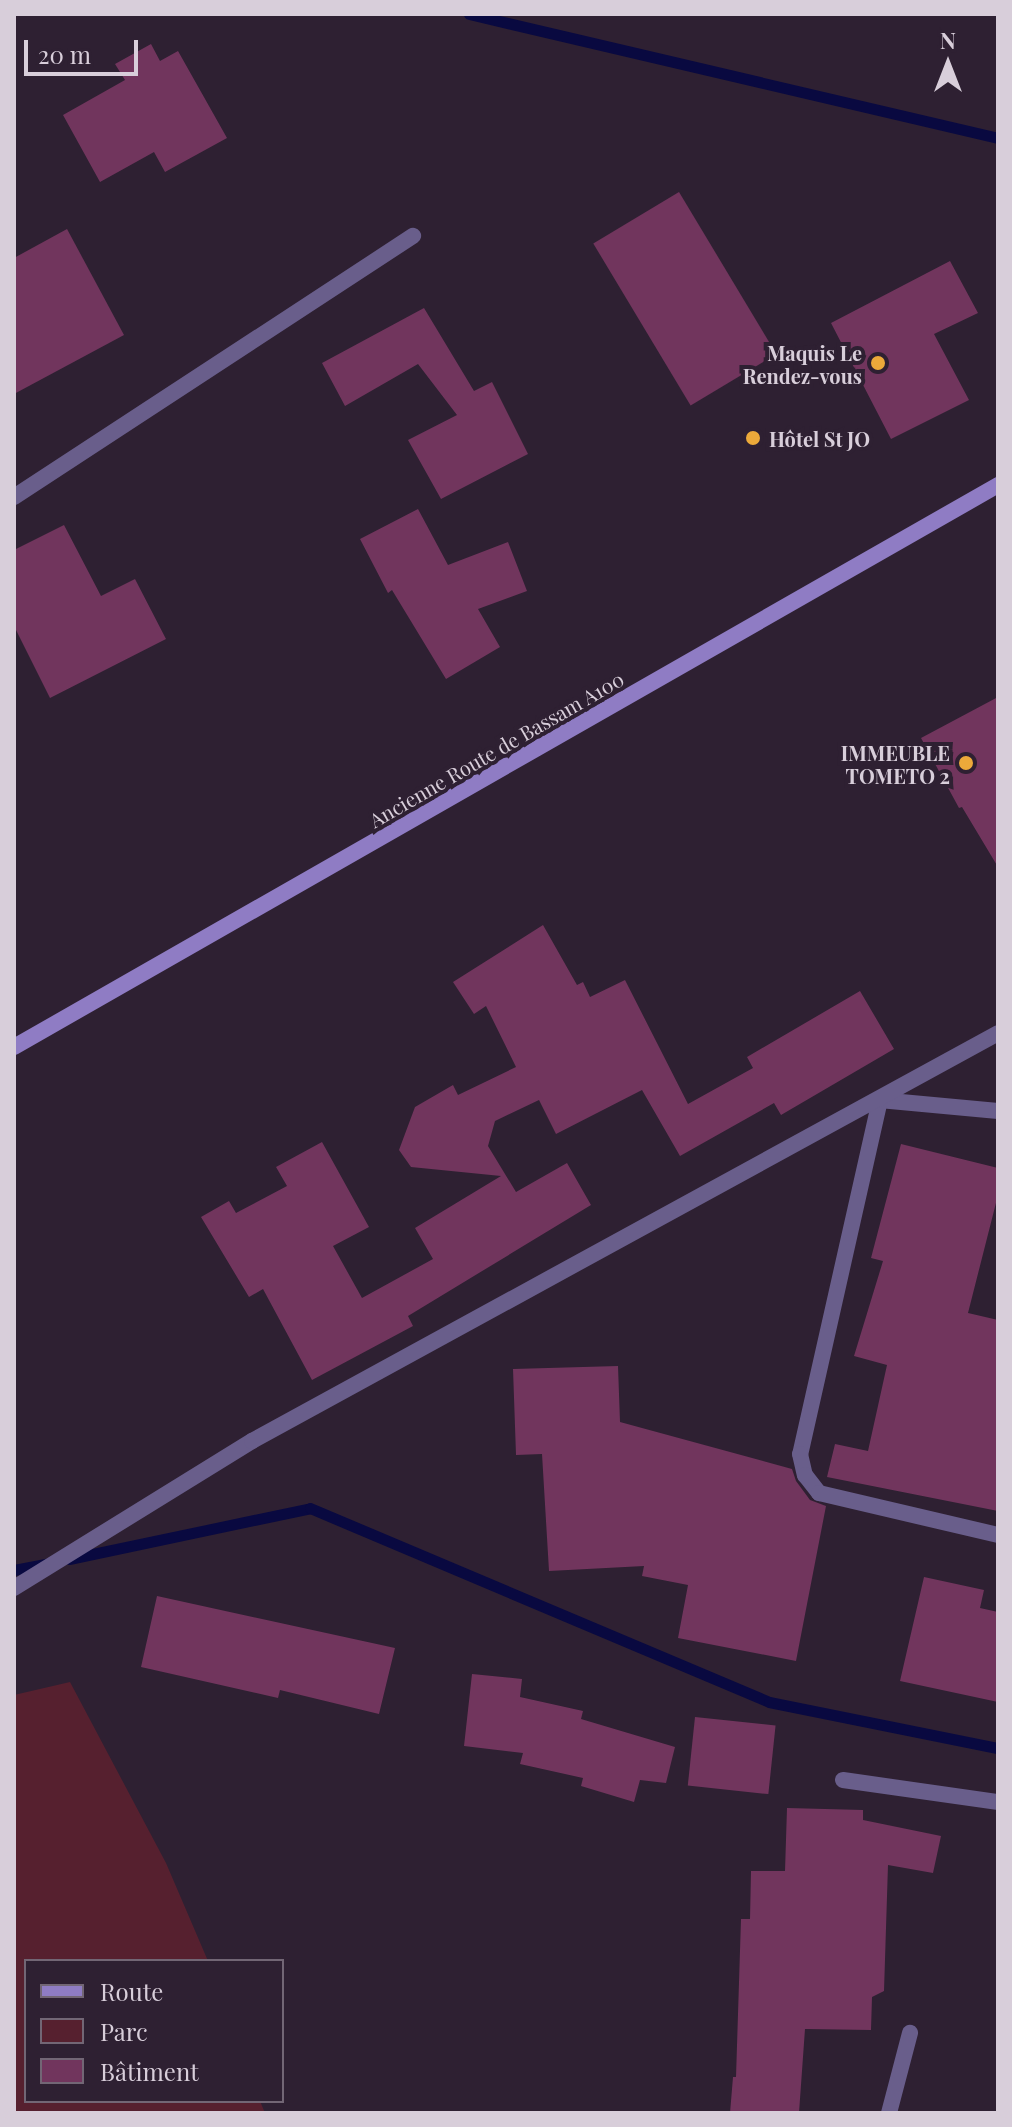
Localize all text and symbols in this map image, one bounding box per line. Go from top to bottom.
scale bar [28,24,142,74]
north arrow [908,24,988,104]
text: N [940,25,956,55]
text: 20 m [38,38,91,70]
place label: Maquis Le Rendez-vous [743,340,862,387]
marker: Maquis Le Rendez-vous [869,354,887,372]
place label: Hôtel St JO [769,426,870,450]
marker: Hôtel St JO [744,429,762,447]
street label: Ancienne Route de Bassam A100 [364,666,628,832]
place label: IMMEUBLE TOMETO 2 [841,740,950,787]
marker: IMMEUBLE TOMETO 2 [957,754,975,772]
legend [24,1959,284,2103]
text: Route [100,1975,163,2007]
text: Parc [100,2015,148,2047]
text: Bâtiment [100,2055,199,2087]

